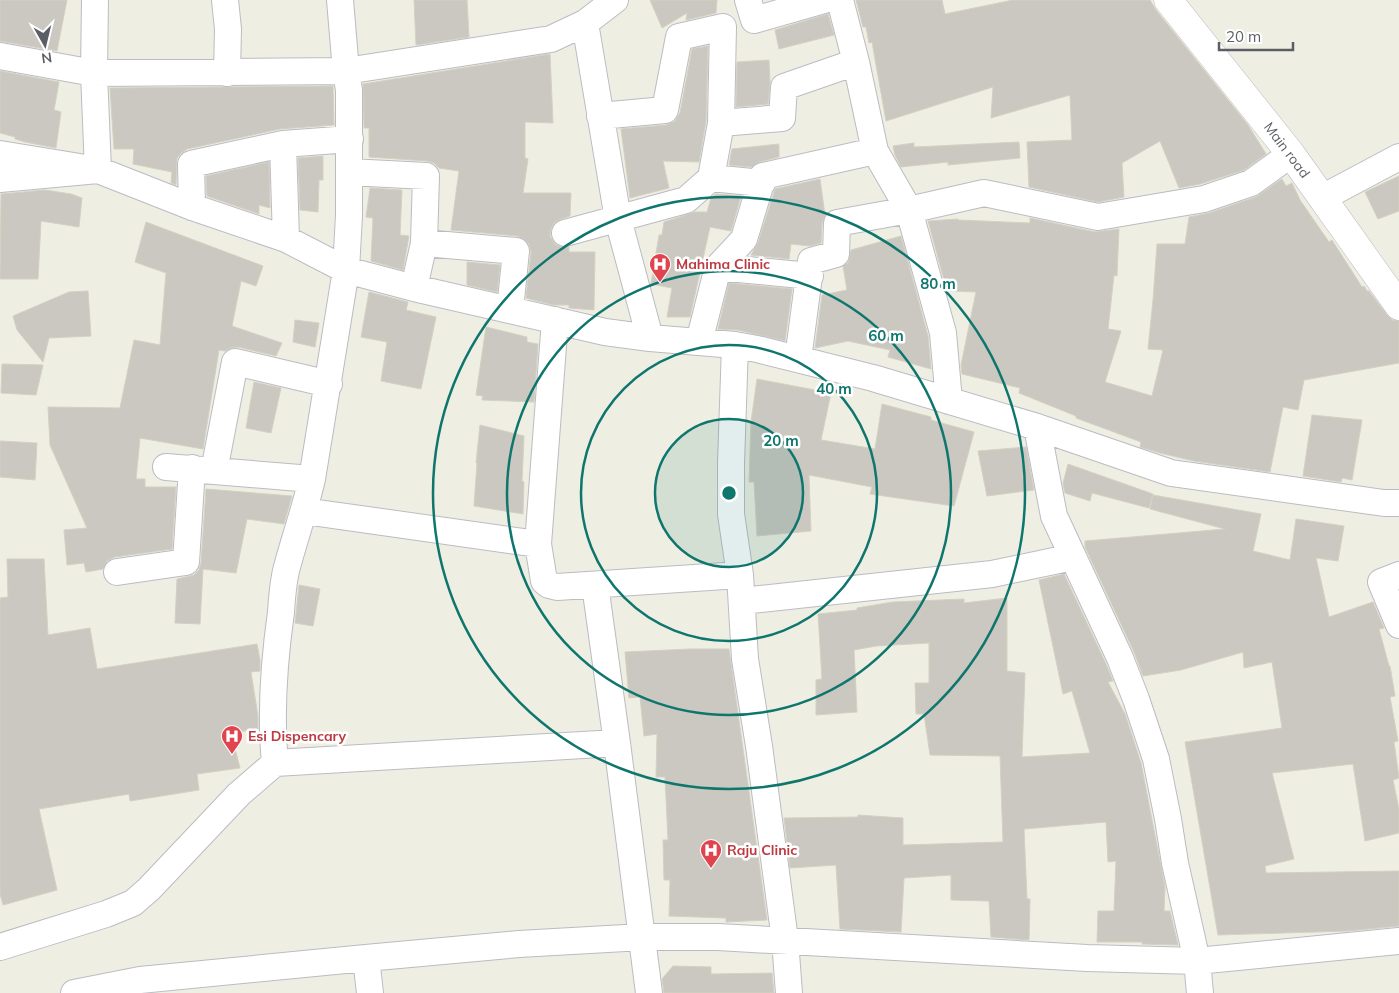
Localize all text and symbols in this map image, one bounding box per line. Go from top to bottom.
north arrow [20,20,70,70]
scale bar [1219,20,1293,52]
text: 20 m [1226,27,1261,46]
text: N [40,48,53,68]
street label: Main road [1260,118,1314,182]
hospital icon: Mahima Clinic [648,252,672,283]
place label: Mahima Clinic [676,255,770,273]
text: 80 m [920,274,956,293]
text: 60 m [868,326,904,345]
text: 40 m [816,379,852,398]
text: 20 m [763,431,799,450]
centre of rings [720,484,738,502]
hospital icon: Esi Dispencary [220,724,244,755]
place label: Esi Dispencary [248,727,347,745]
hospital icon: Raju Clinic [699,838,723,869]
place label: Raju Clinic [727,841,797,859]

